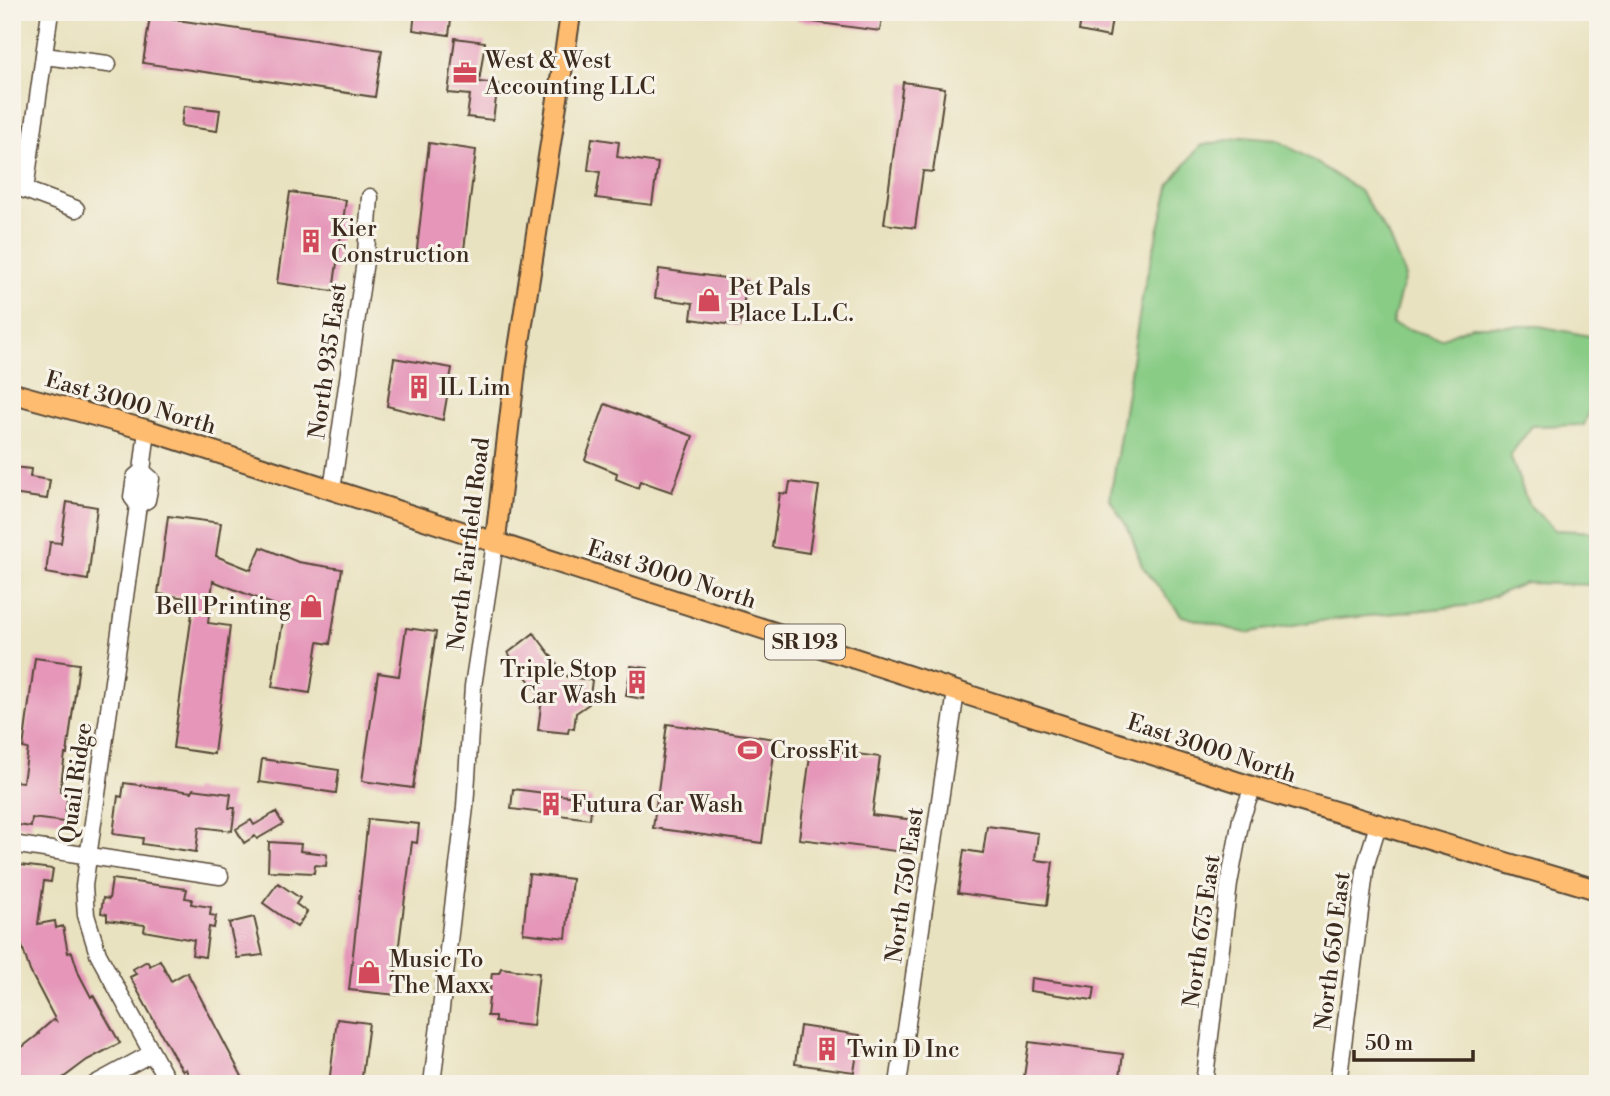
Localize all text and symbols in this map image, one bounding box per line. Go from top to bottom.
place label: West & West Accounting LLC [484,47,655,101]
office icon: West & West Accounting LLC [451,59,479,87]
place label: Kier Construction [331,215,470,269]
building icon: Kier Construction [297,227,325,255]
place label: Pet Pals Place L.L.C. [729,274,854,328]
street label: North 935 East [303,281,353,441]
shop icon: Pet Pals Place L.L.C. [695,286,723,314]
street label: East 3000 North [42,365,220,441]
building icon: IL Lim [405,373,433,401]
place label: IL Lim [439,374,511,402]
street label: North Fairfield Road [442,436,496,652]
street label: East 3000 North [584,534,760,616]
shop icon: Bell Printing [297,592,325,620]
place label: Bell Printing [155,593,291,621]
road number: SR 193 [765,624,845,660]
place label: Triple Stop Car Wash [500,656,617,710]
building icon: Triple Stop Car Wash [623,668,651,696]
street label: East 3000 North [1124,708,1300,790]
street label: Quail Ridge [54,721,98,845]
sports icon: CrossFit [736,736,764,764]
place label: CrossFit [770,737,859,765]
building icon: Futura Car Wash [537,790,565,818]
place label: Futura Car Wash [571,791,744,819]
street label: North 750 East [880,805,930,965]
street label: North 675 East [1177,853,1227,1010]
street label: North 650 East [1309,870,1357,1032]
place label: Music To The Maxx [389,946,490,1000]
shop icon: Music To The Maxx [355,958,383,986]
scale bar [1354,1019,1474,1063]
text: 50 m [1365,1031,1413,1057]
building icon: Twin D Inc [813,1035,841,1063]
place label: Twin D Inc [847,1036,960,1064]

